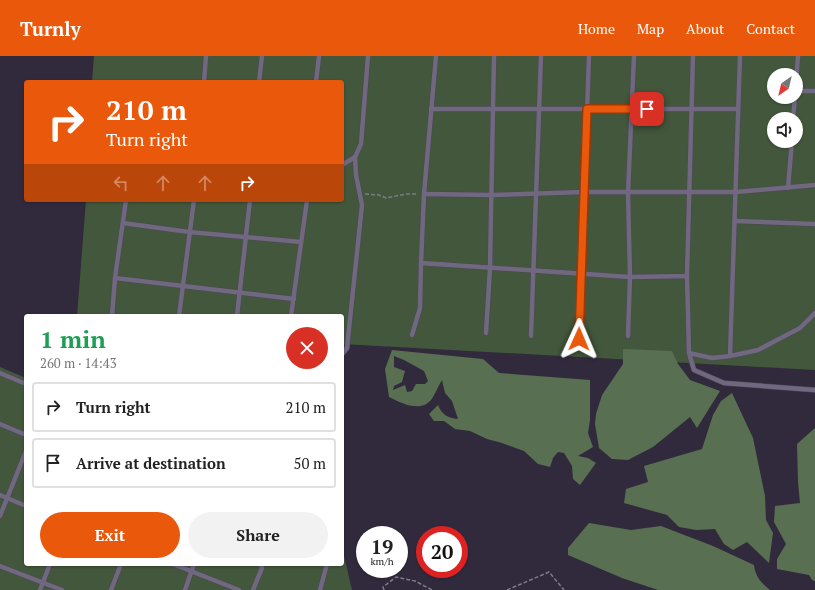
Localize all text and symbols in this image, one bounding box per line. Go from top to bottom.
text: Turnly [20,16,81,41]
text: Home [578,19,615,38]
text: Map [637,19,664,38]
text: About [686,19,724,38]
text: Contact [746,19,795,38]
north arrow [767,68,803,104]
map controls [767,68,803,148]
text: 210 m [106,91,187,128]
pin [630,92,664,126]
icon: right [40,96,92,148]
icon: arrive [636,98,658,120]
button: sound [767,112,803,148]
text: Turn right [106,127,188,151]
icon: left [110,172,132,194]
icon: ahead [152,172,174,194]
icon: ahead [194,172,216,194]
icon: right [236,172,258,194]
position arrow [558,318,600,360]
text: 1 min [40,323,106,355]
button: close [286,327,328,369]
text: 260 m · 14:43 [40,354,117,372]
icon: right [42,396,64,418]
text: Turn right [76,397,151,417]
text: 210 m [285,397,326,417]
icon: arrive [42,452,64,474]
text: Arrive at destination [76,453,226,473]
text: 50 m [293,453,326,473]
button: Exit [40,512,180,558]
button: Share [188,512,328,558]
speed limit sign: 20 [416,526,468,578]
text: 19 [371,533,393,560]
text: km/h [370,555,394,568]

